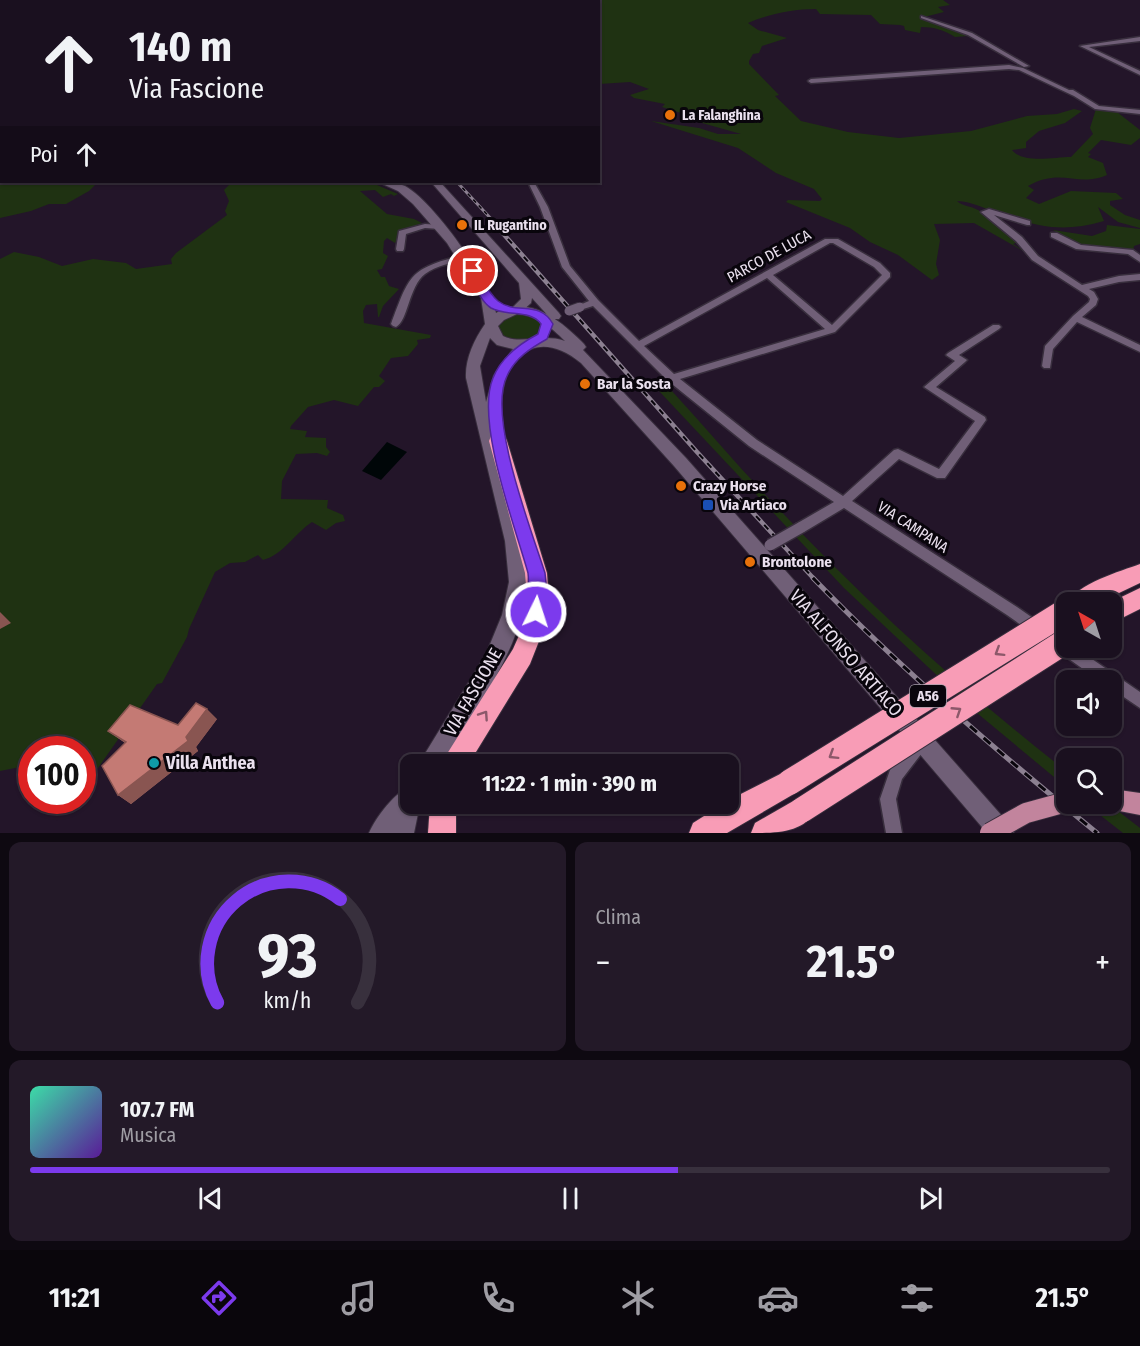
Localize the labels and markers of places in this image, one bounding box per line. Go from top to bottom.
place label: La Falanghina [682,107,761,124]
marker: La Falanghina [663,108,677,122]
place label: IL Rugantino [474,217,547,234]
marker: IL Rugantino [455,218,469,232]
pin [447,245,498,296]
place label: Bar la Sosta [597,375,672,393]
marker: Bar la Sosta [578,377,592,391]
place label: Crazy Horse [693,477,767,495]
marker: Crazy Horse [674,479,688,493]
place label: Via Artiaco [719,496,787,514]
marker: Via Artiaco [701,498,715,512]
place label: Brontolone [762,553,832,571]
marker: Brontolone [743,555,757,569]
place label: Villa Anthea [165,752,255,774]
marker: Villa Anthea [147,756,161,770]

